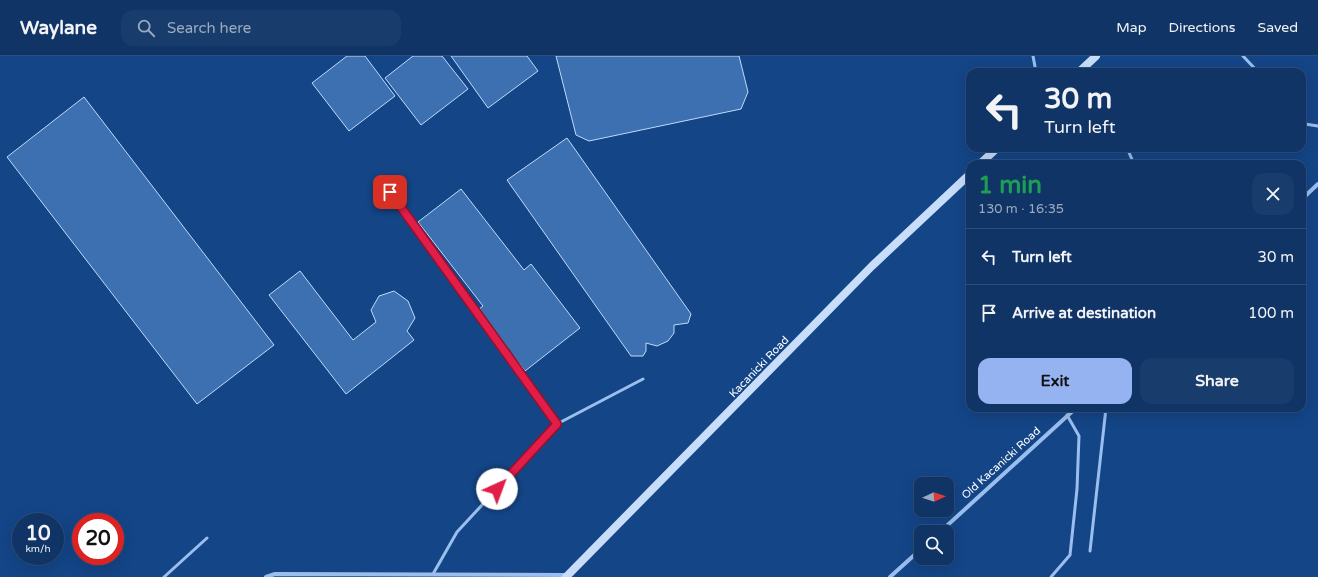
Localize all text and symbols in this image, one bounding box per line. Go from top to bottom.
search box [121,10,401,46]
text: Waylane [20,17,97,39]
icon: search [135,17,157,39]
text: Search here [167,19,251,37]
text: Map [1116,19,1147,36]
text: Directions [1169,19,1236,36]
text: Saved [1258,19,1298,36]
text: 30 m [1044,82,1112,116]
icon: left [978,84,1030,136]
text: Turn left [1044,116,1116,138]
text: 1 min [978,171,1042,200]
button: close [1252,173,1294,215]
pin [373,175,407,209]
icon: arrive [379,181,401,203]
text: 130 m · 16:35 [978,201,1064,217]
icon: left [978,246,1000,268]
text: Turn left [1012,248,1072,266]
text: 30 m [1257,248,1294,266]
icon: arrive [978,302,1000,324]
text: Arrive at destination [1012,304,1156,322]
text: 100 m [1248,304,1294,322]
street label: Kacanicki Road [726,334,792,400]
button: Exit [978,358,1132,404]
button: Share [1140,358,1294,404]
street label: Old Kacanicki Road [959,424,1043,502]
position arrow [476,468,518,510]
north arrow [914,477,954,517]
map controls [914,477,954,565]
speed limit sign: 20 [72,513,124,565]
text: 10 [25,522,51,546]
button: search [914,525,954,565]
text: km/h [25,543,51,555]

